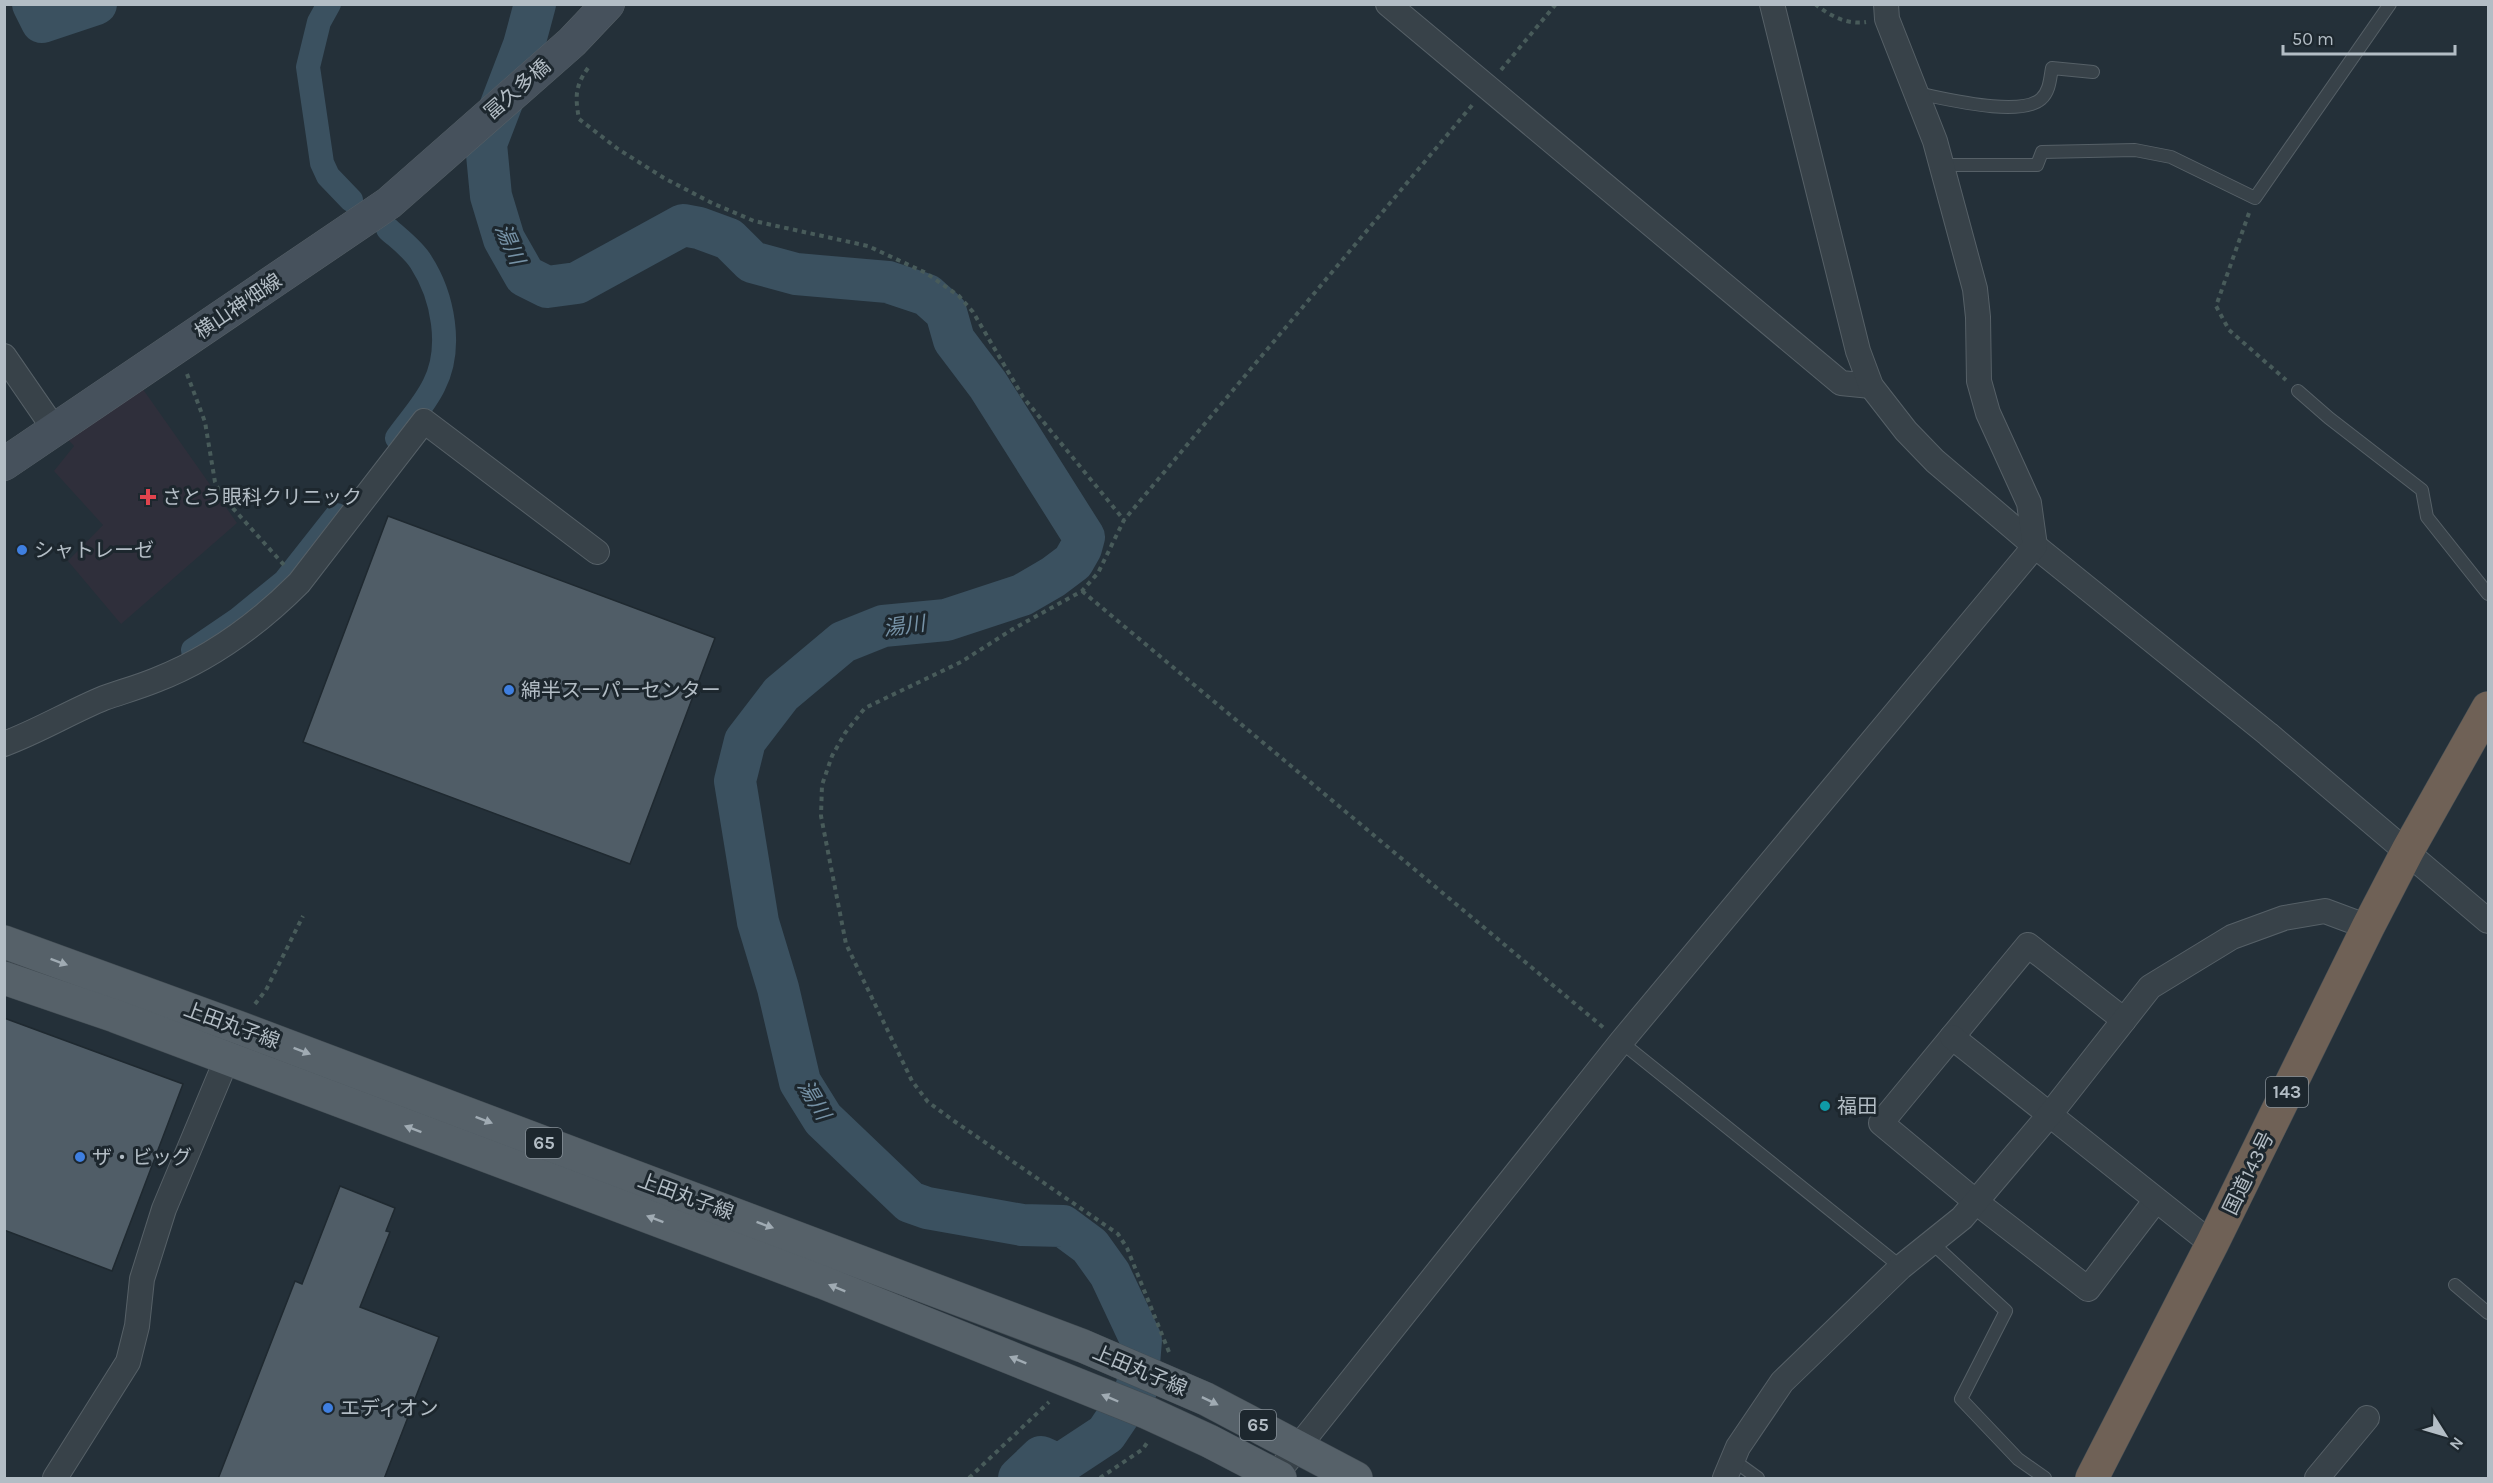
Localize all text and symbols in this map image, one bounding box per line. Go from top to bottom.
scale bar [2283,18,2456,56]
text: 50 m [2292,28,2334,50]
street label: 冨久多橋 [480,54,555,124]
water label: 湯川 [490,220,530,270]
street label: 横山神畑線 [190,269,286,344]
place label: さとう眼科クリニック [162,486,362,509]
marker: さとう眼科クリニック [139,488,157,506]
place label: シャトレーゼ [34,539,154,562]
marker: シャトレーゼ [15,543,29,557]
water label: 湯川 [882,611,928,641]
place label: 綿半スーパーセンター [521,679,721,702]
marker: 綿半スーパーセンター [502,683,516,697]
one-way arrow [51,957,69,967]
street label: 上田丸子線 [181,998,283,1053]
one-way arrow [293,1046,311,1056]
water label: 湯川 [793,1076,836,1126]
road number: 143 [2266,1077,2308,1107]
place label: 福田 [1837,1095,1877,1118]
marker: 福田 [1818,1099,1832,1113]
one-way arrow [475,1116,493,1126]
one-way arrow [404,1123,422,1133]
road number: 65 [526,1128,562,1158]
street label: 国道143号 [2218,1128,2278,1219]
place label: ザ・ビッグ [92,1146,192,1169]
marker: ザ・ビッグ [73,1150,87,1164]
street label: 上田丸子線 [635,1169,737,1224]
one-way arrow [646,1214,664,1224]
one-way arrow [756,1221,774,1231]
one-way arrow [828,1283,846,1292]
street label: 上田丸子線 [1089,1340,1190,1401]
one-way arrow [1009,1355,1027,1365]
one-way arrow [1101,1393,1119,1403]
one-way arrow [1202,1396,1219,1406]
place label: エディオン [340,1397,439,1420]
marker: エディオン [321,1401,335,1415]
north arrow [2415,1405,2475,1465]
road number: 65 [1240,1410,1276,1440]
text: N [2446,1433,2468,1454]

